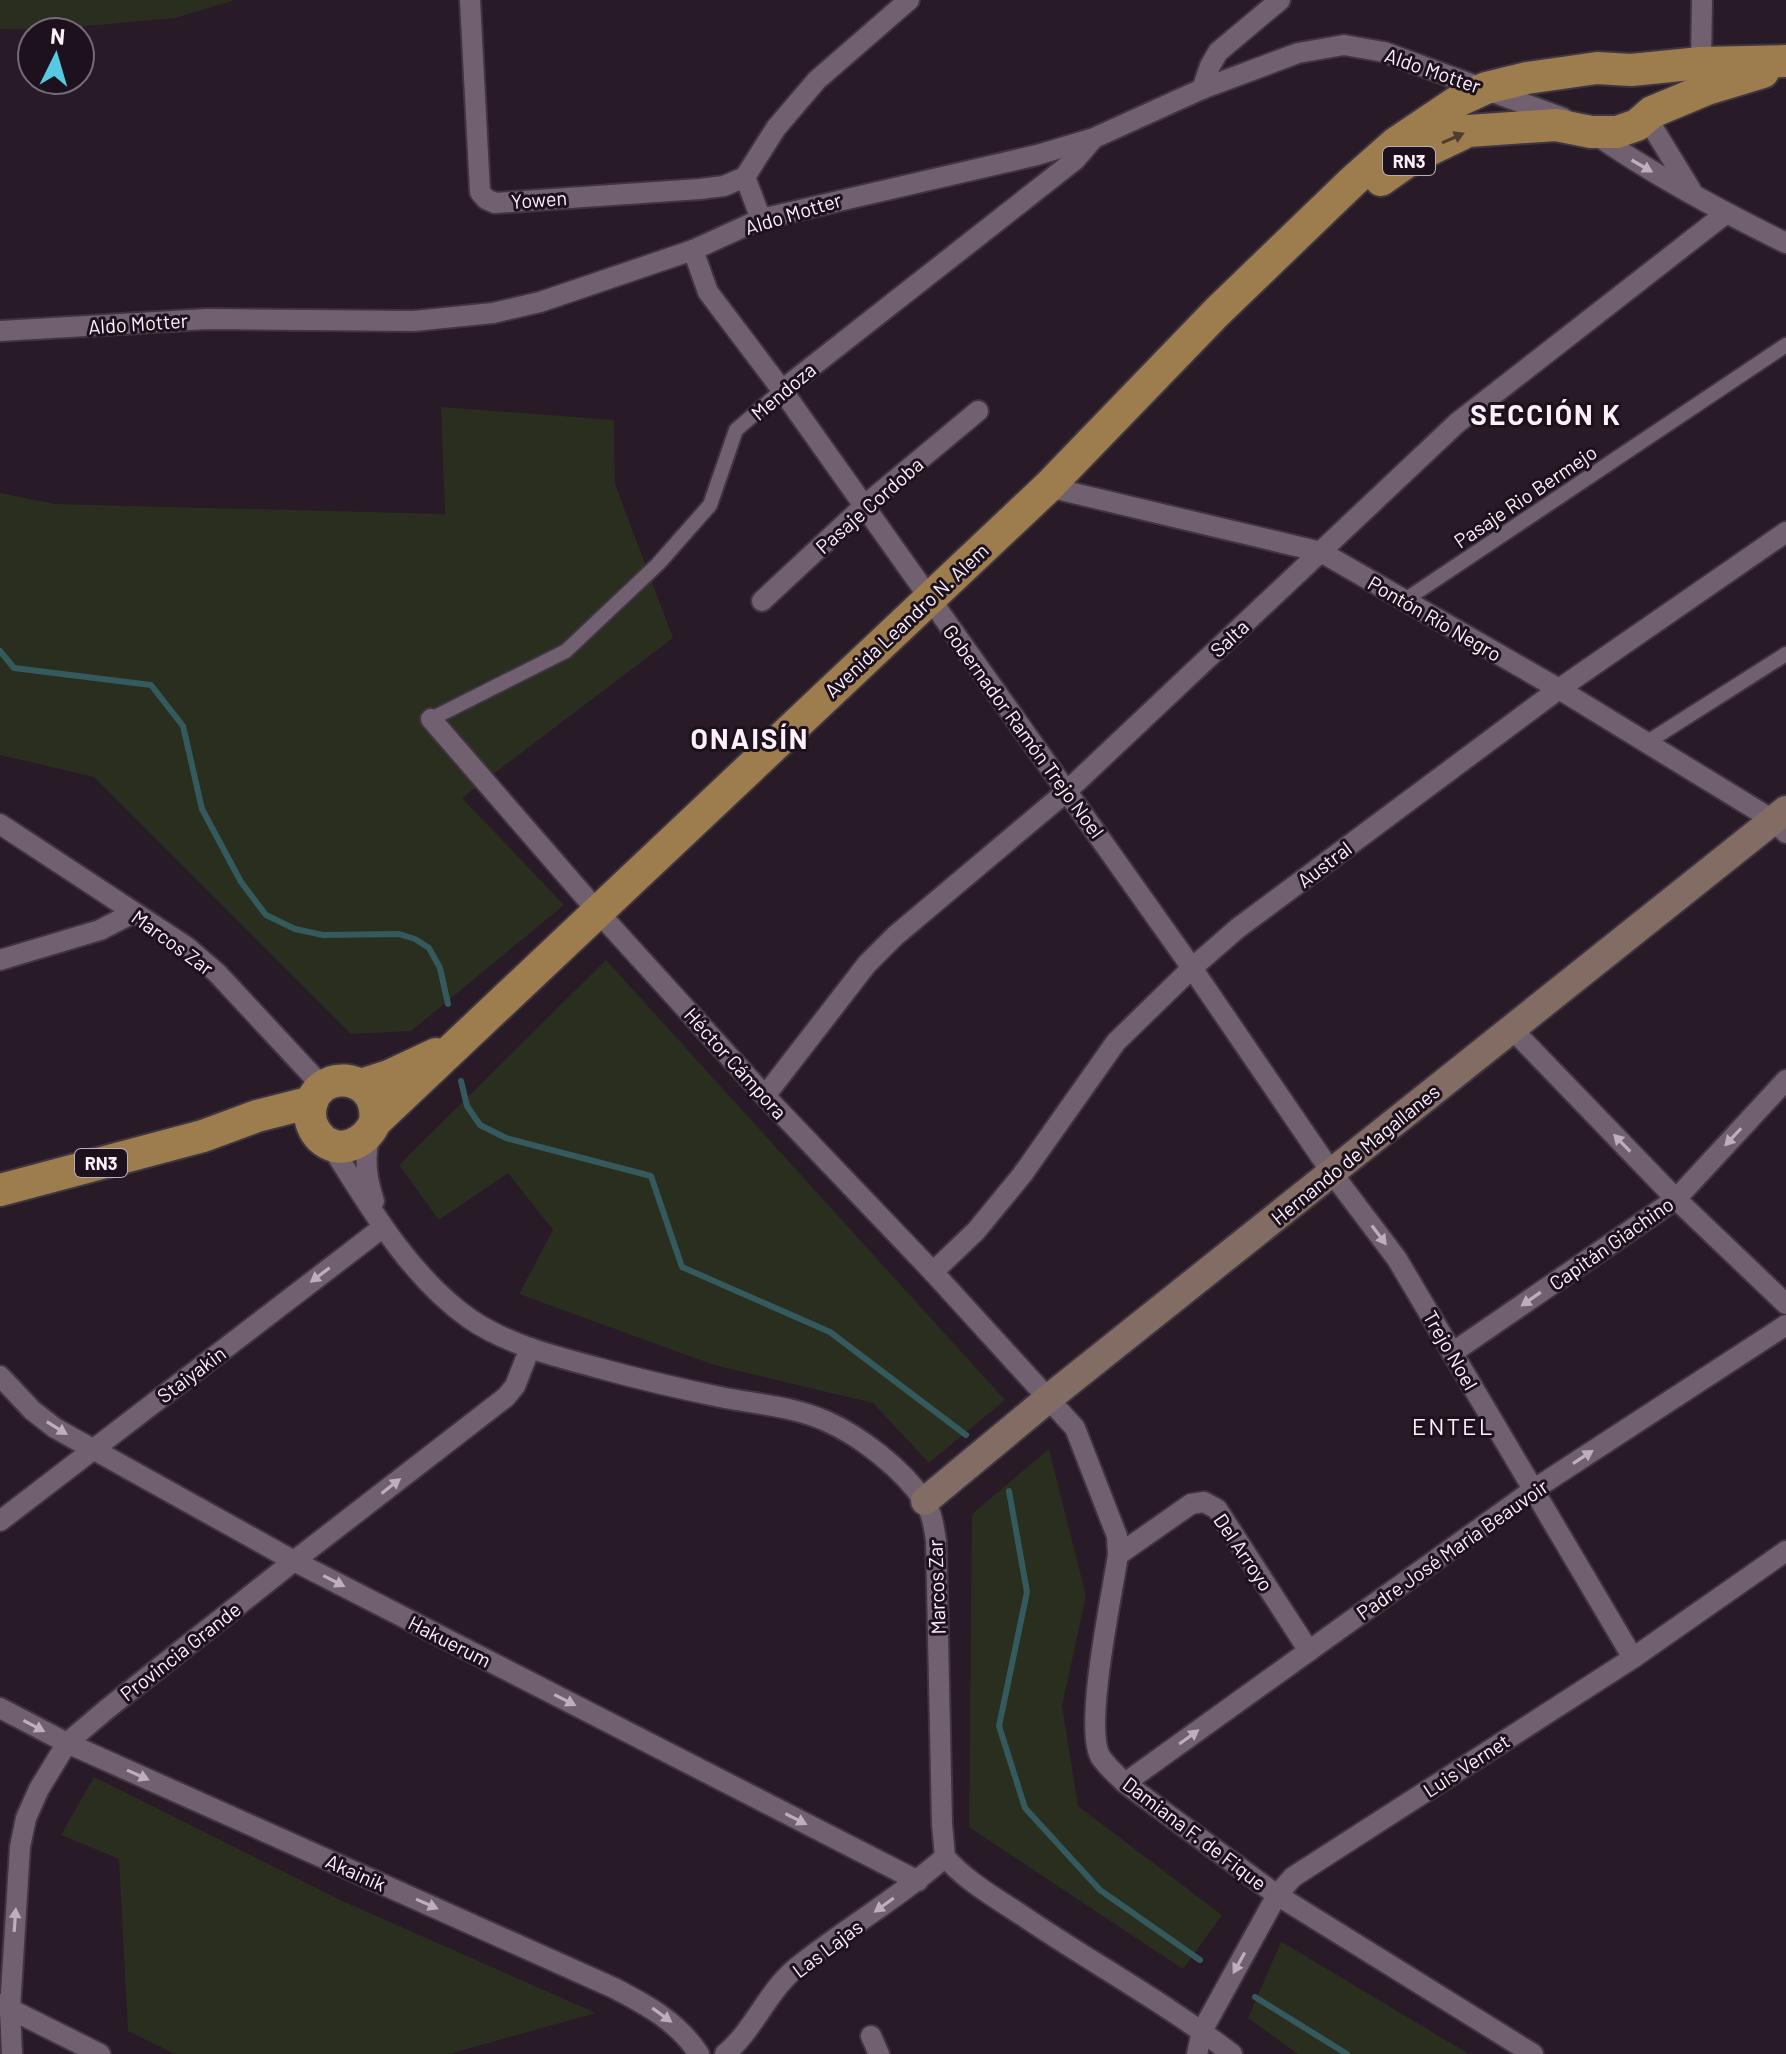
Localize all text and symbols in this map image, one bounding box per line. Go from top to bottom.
north arrow [16,16,96,96]
text: N [49,21,66,49]
street label: Aldo Motter [1382,42,1484,98]
one-way arrow [1441,132,1465,145]
road number: RN3 [1383,147,1435,175]
one-way arrow [1631,159,1653,173]
street label: Yowen [510,185,568,213]
street label: Aldo Motter [742,187,844,239]
street label: Aldo Motter [87,308,189,338]
street label: Mendoza [746,357,820,425]
district label: SECCIÓN K [1470,397,1622,431]
street label: Pasaje Rio Bermejo [1449,439,1601,553]
street label: Pasaje Cordoba [810,452,928,558]
street label: Avenida Leandro N. Alem [819,538,993,702]
street label: Pontón Río Negro [1364,570,1506,666]
street label: Salta [1205,614,1253,662]
street label: Gobernador Ramón Trejo Noel [938,620,1110,842]
district label: ONAISÍN [691,721,809,755]
street label: Austral [1292,836,1356,892]
street label: Marcos Zar [127,904,219,980]
street label: Héctor Cámpora [680,1002,792,1124]
street label: Hernando de Magallanes [1266,1079,1444,1229]
one-way arrow [1724,1128,1742,1147]
one-way arrow [1613,1134,1631,1153]
road number: RN3 [75,1149,127,1177]
street label: Capitán Giachino [1544,1191,1678,1295]
one-way arrow [1371,1225,1387,1245]
one-way arrow [310,1267,330,1283]
one-way arrow [1520,1291,1541,1306]
street label: Trejo Noel [1419,1306,1483,1394]
street label: Staiyakin [152,1341,230,1407]
district label: ENTEL [1412,1411,1494,1440]
one-way arrow [46,1420,68,1434]
one-way arrow [1573,1450,1594,1465]
street label: Padre José María Beauvoir [1352,1474,1552,1624]
one-way arrow [381,1478,401,1494]
street label: Del Arroyo [1209,1509,1279,1595]
street label: Marcos Zar [922,1539,950,1635]
one-way arrow [322,1574,345,1588]
street label: Provincia Grande [115,1596,245,1706]
street label: Hakuerum [405,1610,495,1672]
one-way arrow [553,1693,576,1706]
one-way arrow [22,1719,45,1732]
street label: Luis Vernet [1418,1728,1514,1802]
one-way arrow [1178,1730,1199,1746]
one-way arrow [127,1768,150,1782]
street label: Damiana F. de Fique [1119,1771,1271,1895]
one-way arrow [785,1811,807,1825]
street label: Akainik [322,1848,390,1896]
one-way arrow [415,1897,439,1911]
one-way arrow [874,1897,895,1913]
one-way arrow [9,1907,22,1932]
street label: Las Lajas [787,1914,867,1982]
one-way arrow [1233,1951,1246,1974]
one-way arrow [651,2007,672,2023]

